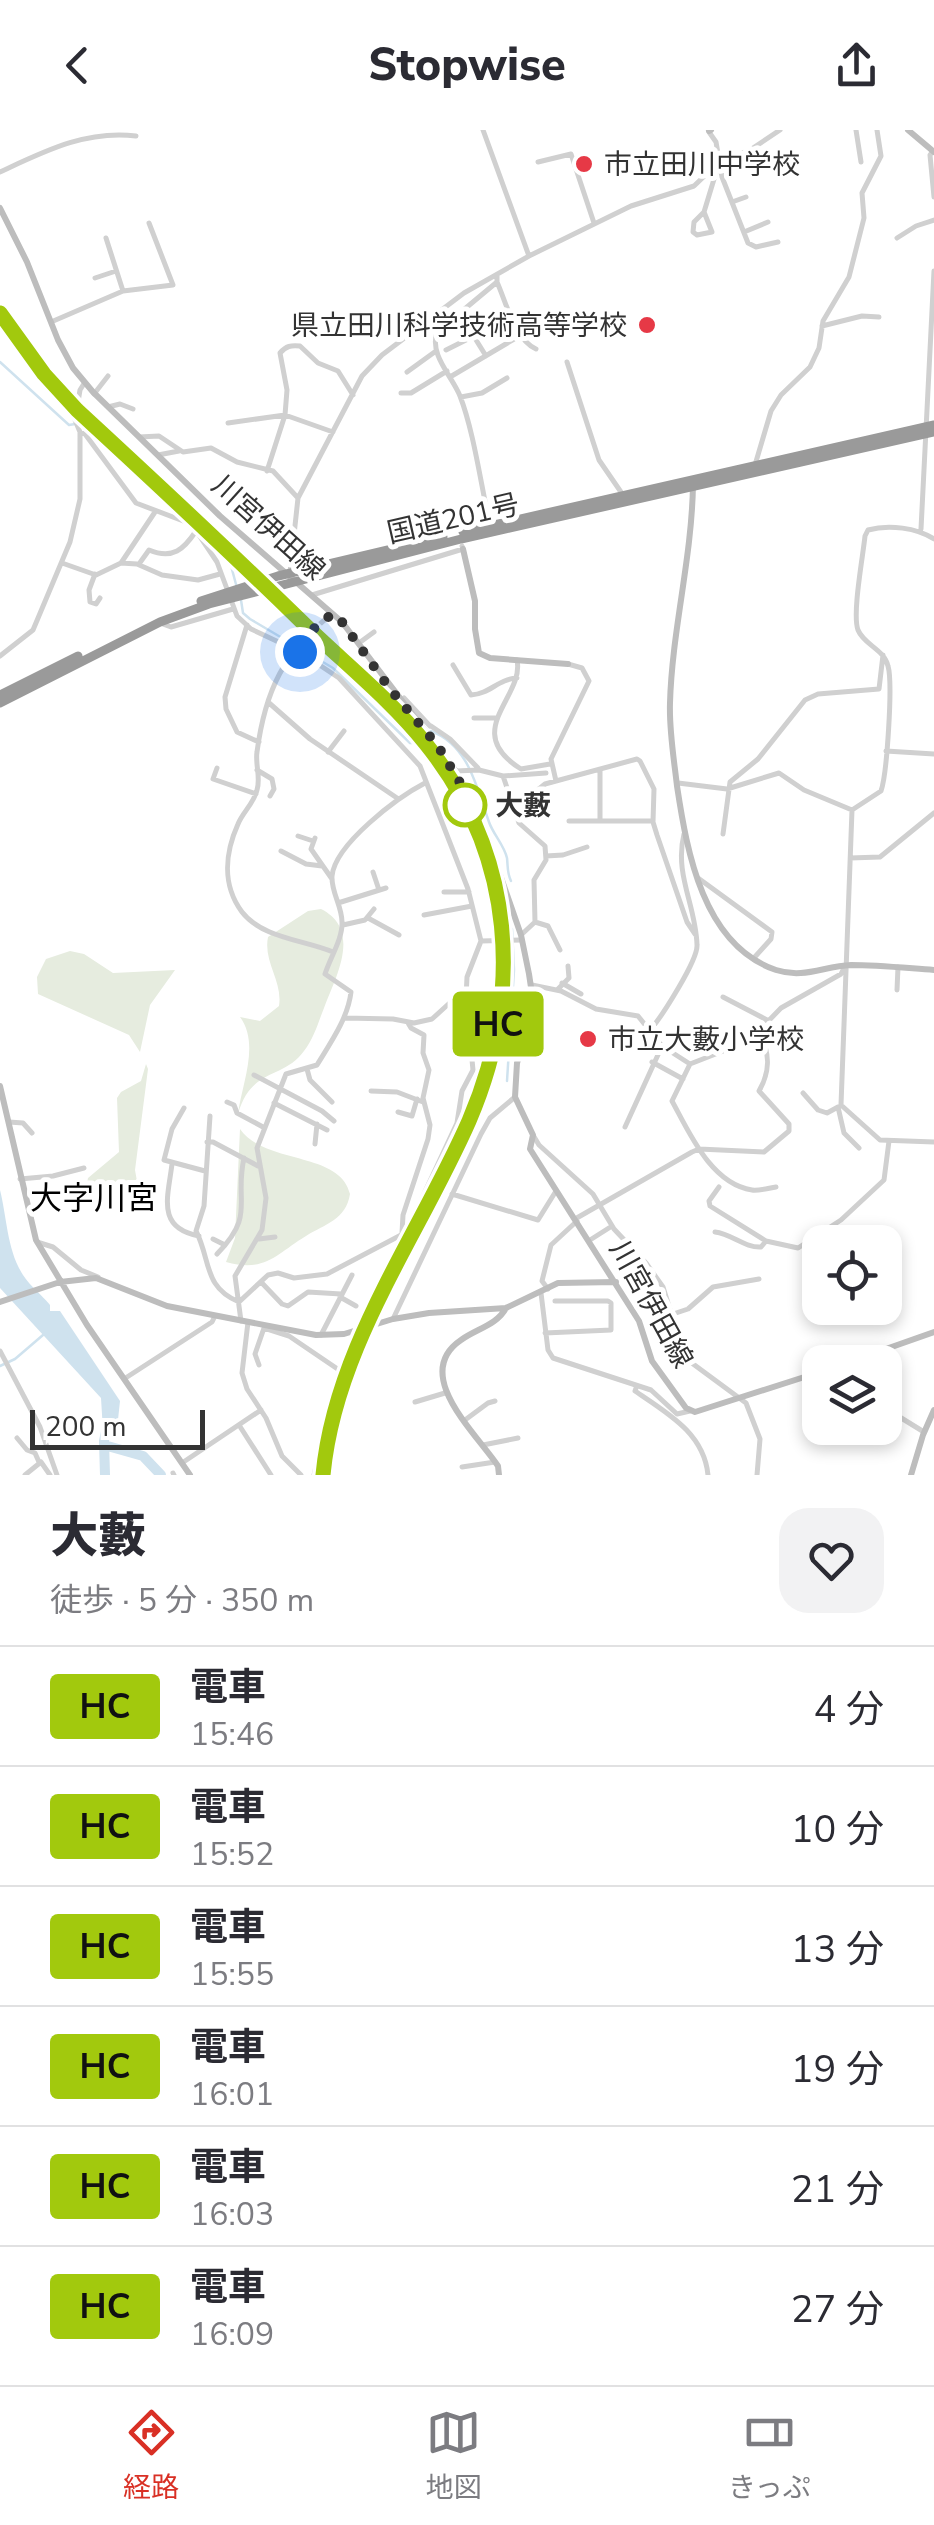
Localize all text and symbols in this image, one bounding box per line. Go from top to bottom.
text: Stopwise [368,35,566,96]
icon: back [50,38,105,93]
icon: share [829,38,884,93]
place label: 市立田川中学校 [604,146,800,184]
marker: 市立田川中学校 [573,153,595,175]
place label: 県立田川科学技術高等学校 [291,307,627,345]
marker: 県立田川科学技術高等学校 [636,314,658,336]
street label: 川宮伊田線 [204,467,333,589]
street label: 国道201号 [383,485,523,553]
your location [275,627,325,677]
marker: 大藪 [444,784,486,826]
place label: 大藪 [495,787,551,825]
line badge: HC [453,992,543,1056]
text: HC [473,1001,523,1048]
place label: 市立大藪小学校 [608,1021,804,1059]
marker: 市立大藪小学校 [577,1028,599,1050]
district label: 大字川宮 [30,1177,158,1220]
map controls [802,1225,902,1445]
button: locate [802,1225,902,1325]
street label: 川宮伊田線 [601,1234,702,1375]
button: layers [802,1345,902,1445]
scale bar [30,1405,205,1450]
text: 200 m [45,1408,127,1446]
text: 大藪 [50,1503,146,1569]
button: heart [779,1508,884,1613]
text: 徒歩 · 5 分 · 350 m [50,1579,314,1622]
text: 電車 [190,1662,266,1713]
text: HC [80,1683,130,1730]
text: 4 分 [813,1684,884,1735]
text: 15:46 [190,1713,274,1756]
text: 電車 [190,1782,266,1833]
text: HC [80,1803,130,1850]
text: 10 分 [791,1804,884,1855]
text: 15:52 [190,1833,274,1876]
text: 電車 [190,1902,266,1953]
text: HC [80,1923,130,1970]
text: 13 分 [791,1924,884,1975]
text: 15:55 [190,1953,274,1996]
text: 電車 [190,2022,266,2073]
text: HC [80,2043,130,2090]
text: 19 分 [791,2044,884,2095]
text: 16:01 [190,2073,274,2116]
text: 電車 [190,2142,266,2193]
text: HC [80,2163,130,2210]
text: 21 分 [791,2164,884,2215]
text: 16:03 [190,2193,274,2236]
text: 電車 [190,2262,266,2313]
text: HC [80,2283,130,2330]
text: 27 分 [791,2284,884,2335]
text: 16:09 [190,2313,274,2356]
tab: 経路 [123,2405,179,2507]
tab: 地図 [426,2405,482,2507]
tab: きっぷ [728,2405,811,2507]

